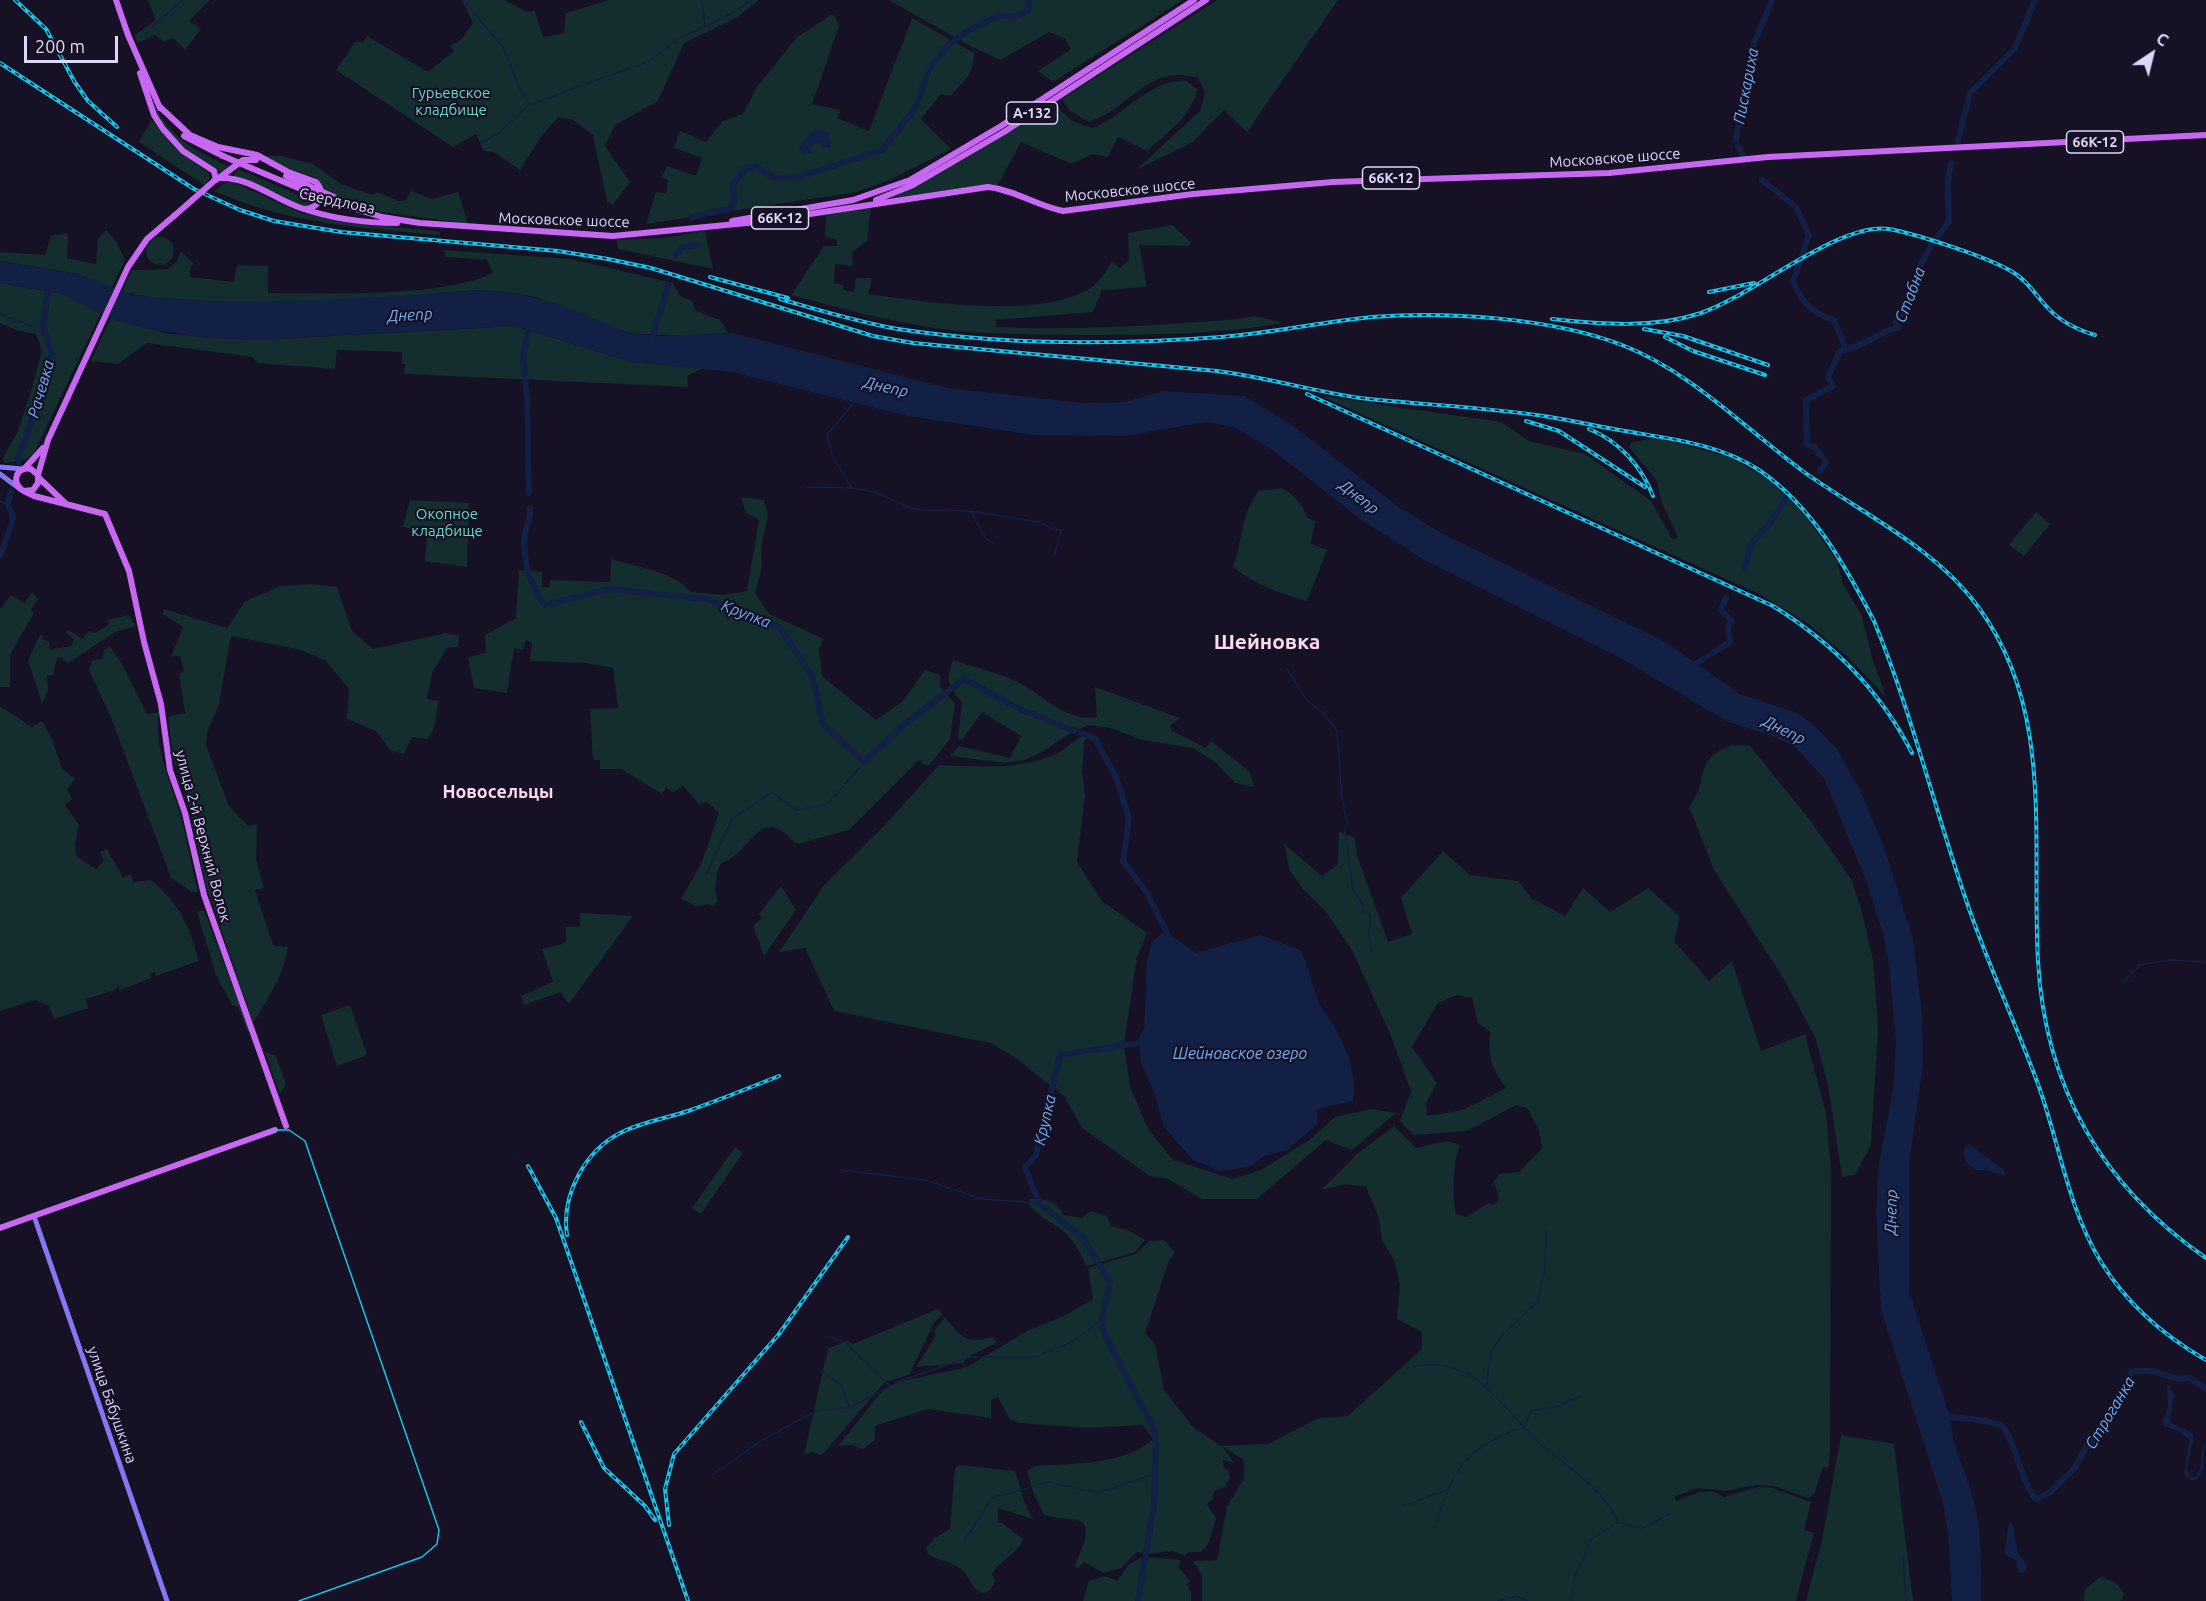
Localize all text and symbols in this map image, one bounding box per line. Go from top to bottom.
scale bar [27,24,122,62]
north arrow [2122,24,2182,84]
text: С [2153,29,2172,50]
text: 200 m [35,36,85,56]
water label: Пискариха [1729,47,1763,125]
park label: Гурьевское кладбище [412,84,490,119]
road number: А-132 [1006,102,1058,124]
road number: 66К-12 [2066,131,2124,153]
street label: Московское шоссе [1549,144,1681,172]
road number: 66К-12 [1362,167,1420,189]
street label: Московское шоссе [1064,174,1196,206]
street label: Свердлова [297,184,377,218]
road number: 66К-12 [752,207,808,229]
street label: Московское шоссе [498,209,630,231]
water label: Стабна [1891,264,1929,326]
water label: Днепр [387,304,433,326]
water label: Рачевка [24,358,58,420]
water label: Днепр [862,373,910,401]
water label: Днепр [1335,476,1383,518]
park label: Окопное кладбище [411,505,483,540]
water label: Крупка [719,596,773,632]
district label: Шейновка [1214,629,1320,655]
water label: Днепр [1760,711,1808,749]
street label: улица 2-й Верхний Волок [171,748,235,924]
district label: Новосельцы [442,781,554,803]
water label: Шейновское озеро [1173,1044,1307,1064]
water label: Крупка [1030,1093,1060,1147]
water label: Днепр [1881,1189,1901,1235]
street label: улица Бабушкина [84,1344,140,1466]
water label: Строганка [2081,1373,2139,1453]

